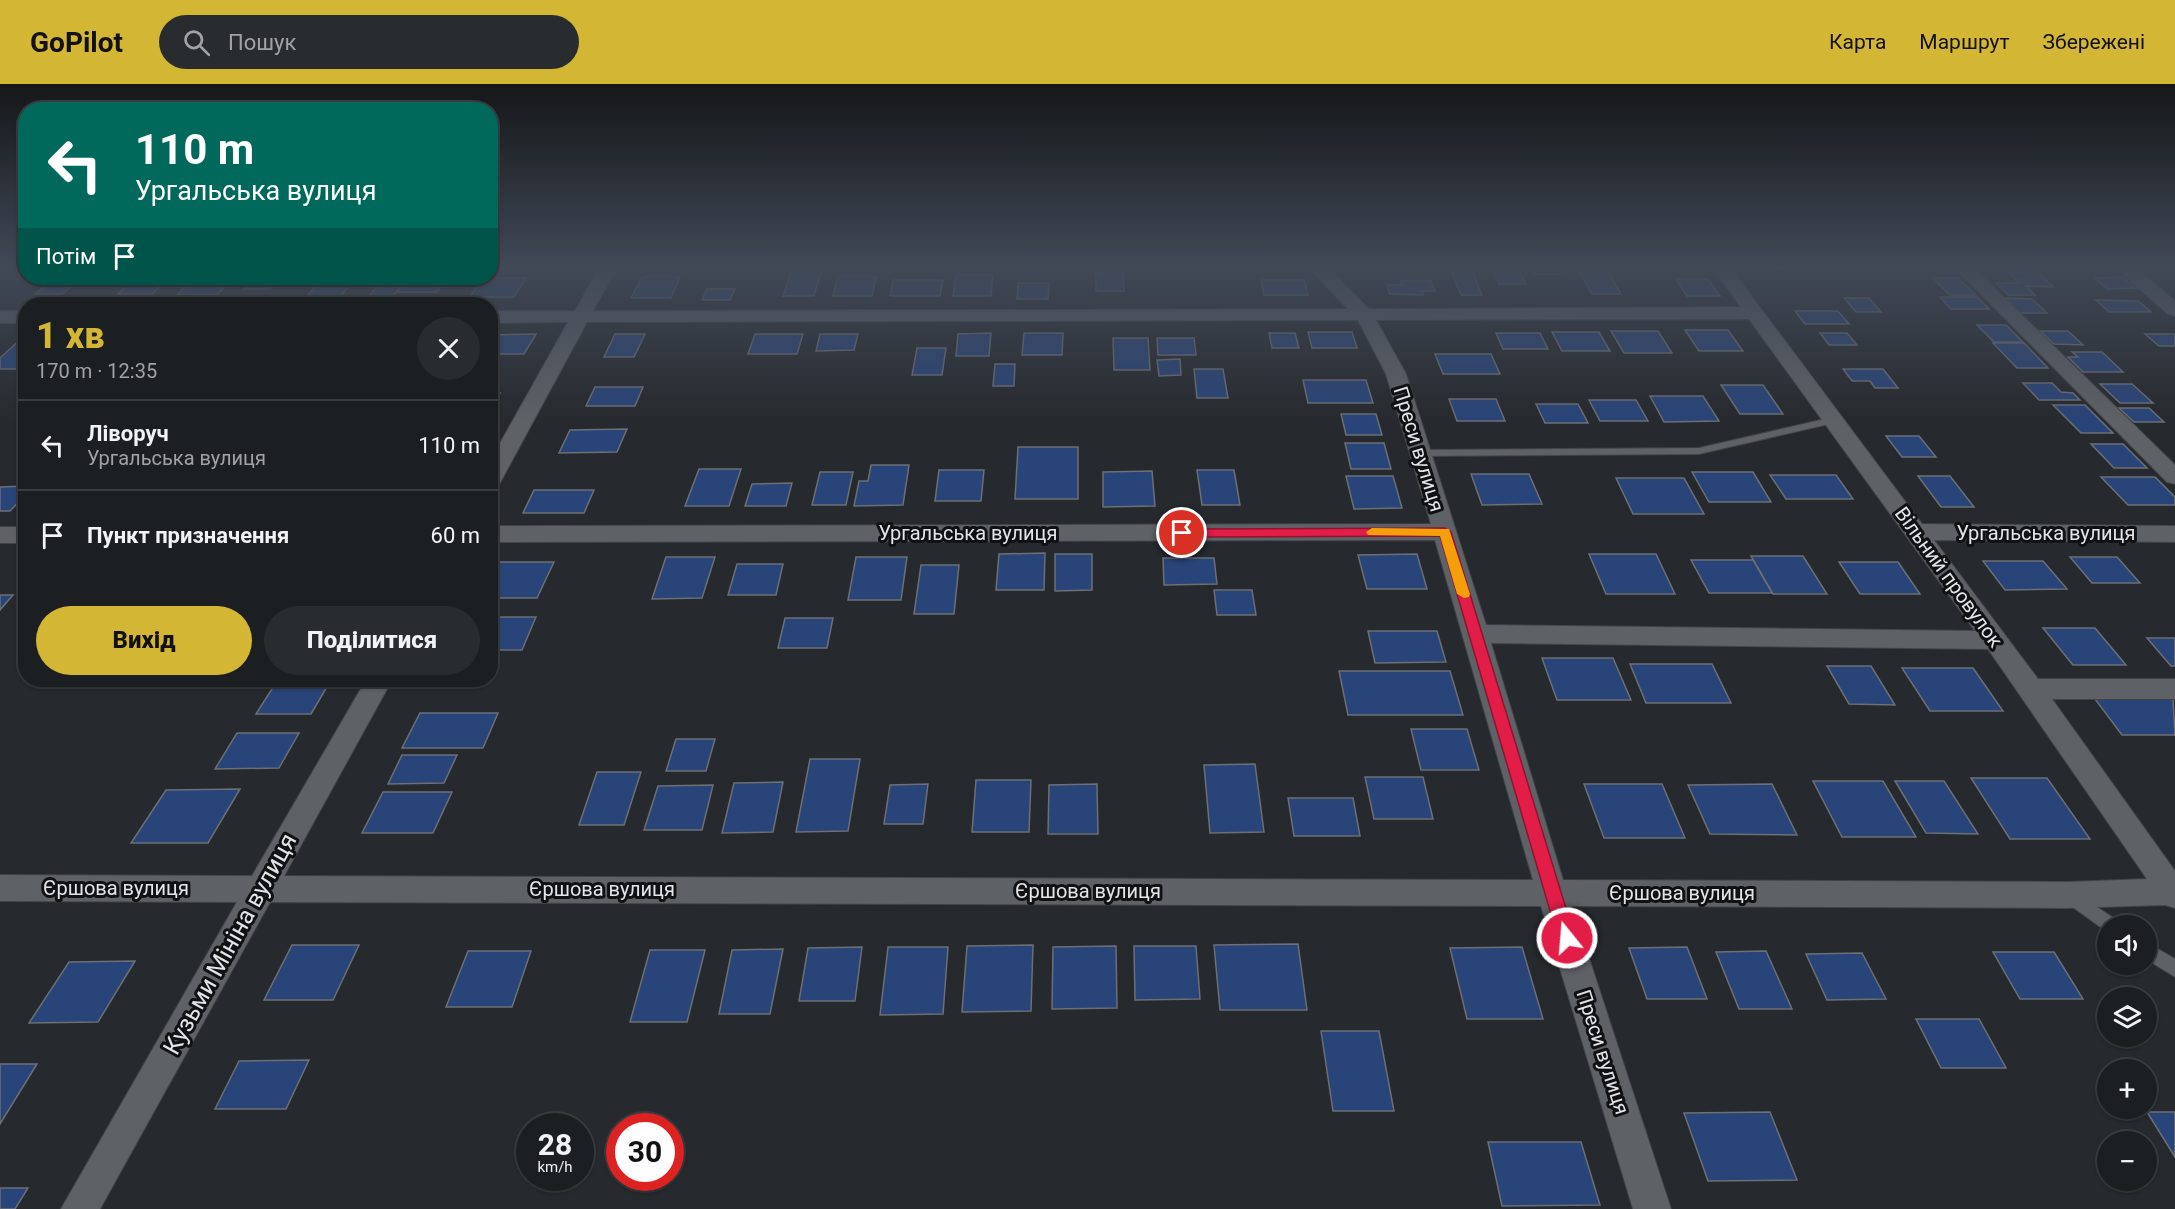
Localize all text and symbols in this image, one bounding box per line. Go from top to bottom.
search box [159,15,579,69]
text: GoPilot [30,26,123,59]
icon: search [180,26,213,59]
text: Пошук [228,30,296,55]
text: Карта [1829,30,1886,54]
text: Маршрут [1919,30,2010,54]
text: Збережені [2043,30,2145,54]
text: 110 m [135,125,254,174]
icon: left [36,126,114,204]
text: Ургальська вулиця [135,175,377,207]
icon: arrive [108,240,141,273]
text: Потім [36,244,96,269]
text: 1 хв [36,315,104,357]
button: close [417,317,480,380]
text: 170 m · 12:35 [36,359,157,383]
street label: Преси вулиця [1389,384,1449,514]
text: Ліворуч [87,421,169,446]
icon: left [36,429,69,462]
text: 110 m [418,433,480,458]
text: Ургальська вулиця [87,446,266,470]
street label: Вільний провулок [1890,502,2008,652]
pin [1156,507,1207,558]
icon: arrive [1165,516,1198,549]
icon: arrive [36,519,69,552]
street label: Ургальська вулиця [879,521,1057,545]
street label: Ургальська вулиця [1957,521,2135,545]
text: Пункт призначення [87,523,289,548]
text: 60 m [431,523,480,548]
button: Вихід [36,606,252,675]
button: Поділитися [264,606,480,675]
street label: Кузьми Мініна вулиця [158,829,302,1059]
street label: Єршова вулиця [43,876,189,900]
street label: Єршова вулиця [529,877,675,901]
street label: Єршова вулиця [1015,879,1161,903]
street label: Єршова вулиця [1609,881,1755,905]
position arrow [1535,906,1599,970]
map controls [2097,915,2157,1191]
button: sound [2097,915,2157,975]
street label: Преси вулиця [1572,987,1634,1117]
button: layers [2097,987,2157,1047]
button: + [2097,1059,2157,1119]
speed limit sign: 30 [606,1113,684,1191]
text: 28 [538,1127,572,1162]
button: − [2097,1131,2157,1191]
text: km/h [537,1158,573,1176]

